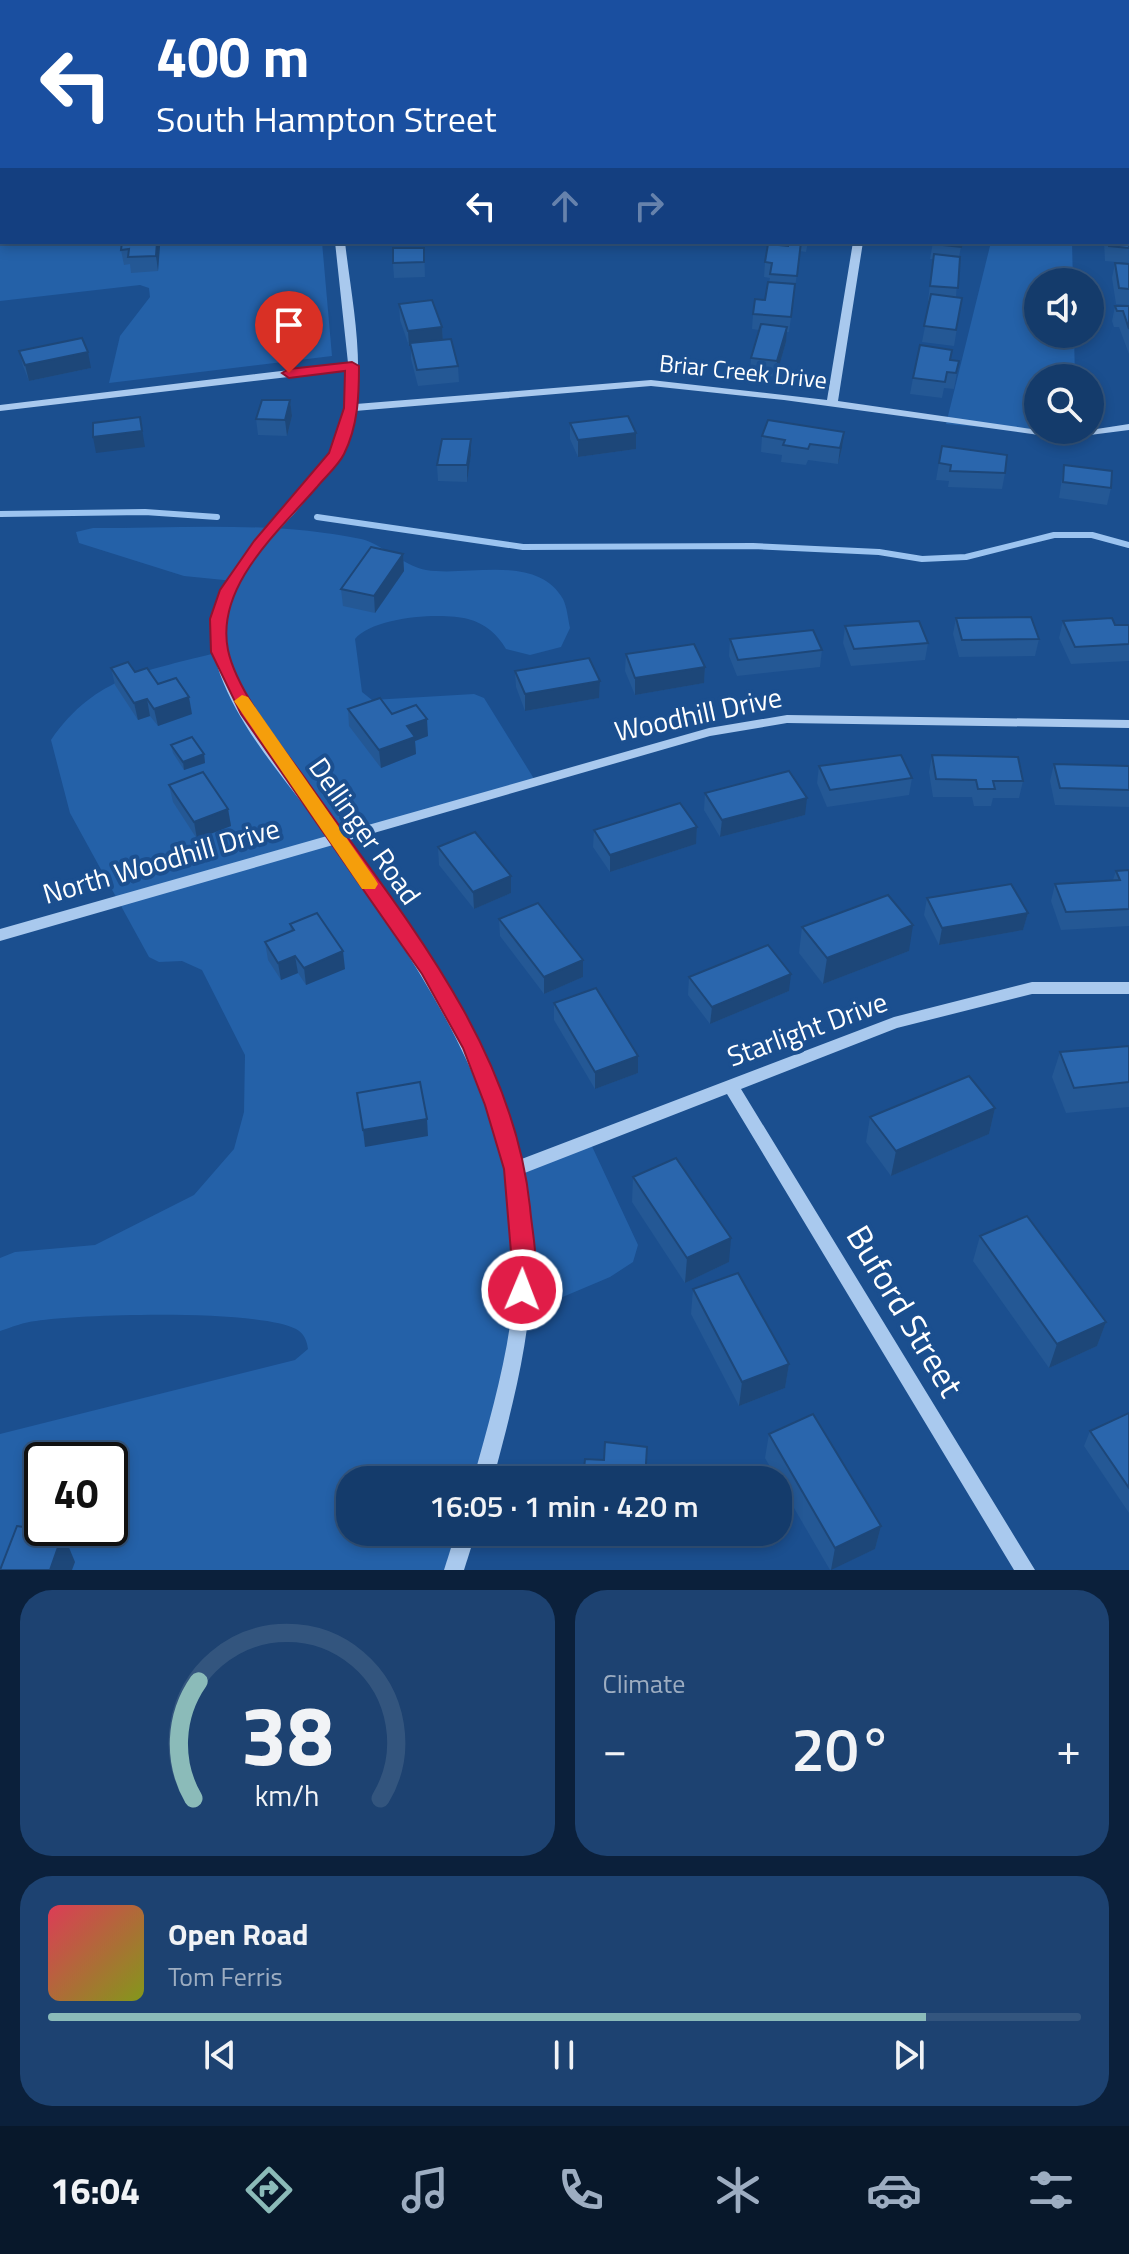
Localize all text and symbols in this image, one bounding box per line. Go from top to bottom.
text: 400 m [156,14,309,99]
icon: left [24,32,128,136]
text: South Hampton Street [156,91,497,146]
icon: left [459,184,503,228]
icon: ahead [543,184,587,228]
icon: right [627,184,671,228]
map controls [1024,268,1104,444]
button: sound [1024,268,1104,348]
pin [255,291,323,373]
icon: arrive [267,303,311,347]
street label: Briar Creek Drive [657,344,829,398]
button: search [1024,364,1104,444]
street label: Woodhill Drive [610,675,786,752]
street label: Dellinger Road [299,748,432,913]
street label: North Woodhill Drive [37,806,284,915]
street label: Starlight Drive [721,980,893,1077]
street label: Buford Street [834,1215,978,1406]
position arrow [480,1248,564,1332]
speed limit sign: 40 [24,1442,128,1546]
text: 16:05 · 1 min · 420 m [429,1483,699,1529]
text: Climate [603,1664,685,1703]
text: 38 [241,1671,334,1797]
text: 20° [791,1703,892,1794]
text: − [603,1715,627,1782]
text: + [1056,1715,1081,1782]
text: km/h [255,1774,320,1817]
text: Open Road [168,1911,309,1957]
text: Tom Ferris [168,1957,283,1996]
icon: previous [198,2033,242,2077]
icon: pause [542,2033,586,2077]
icon: next [887,2033,931,2077]
icon: directions [241,2162,297,2218]
icon: music [397,2162,453,2218]
icon: phone [553,2162,609,2218]
icon: climate [710,2162,766,2218]
icon: car [866,2162,922,2218]
icon: filters [1023,2162,1079,2218]
text: 16:04 [50,2163,140,2218]

